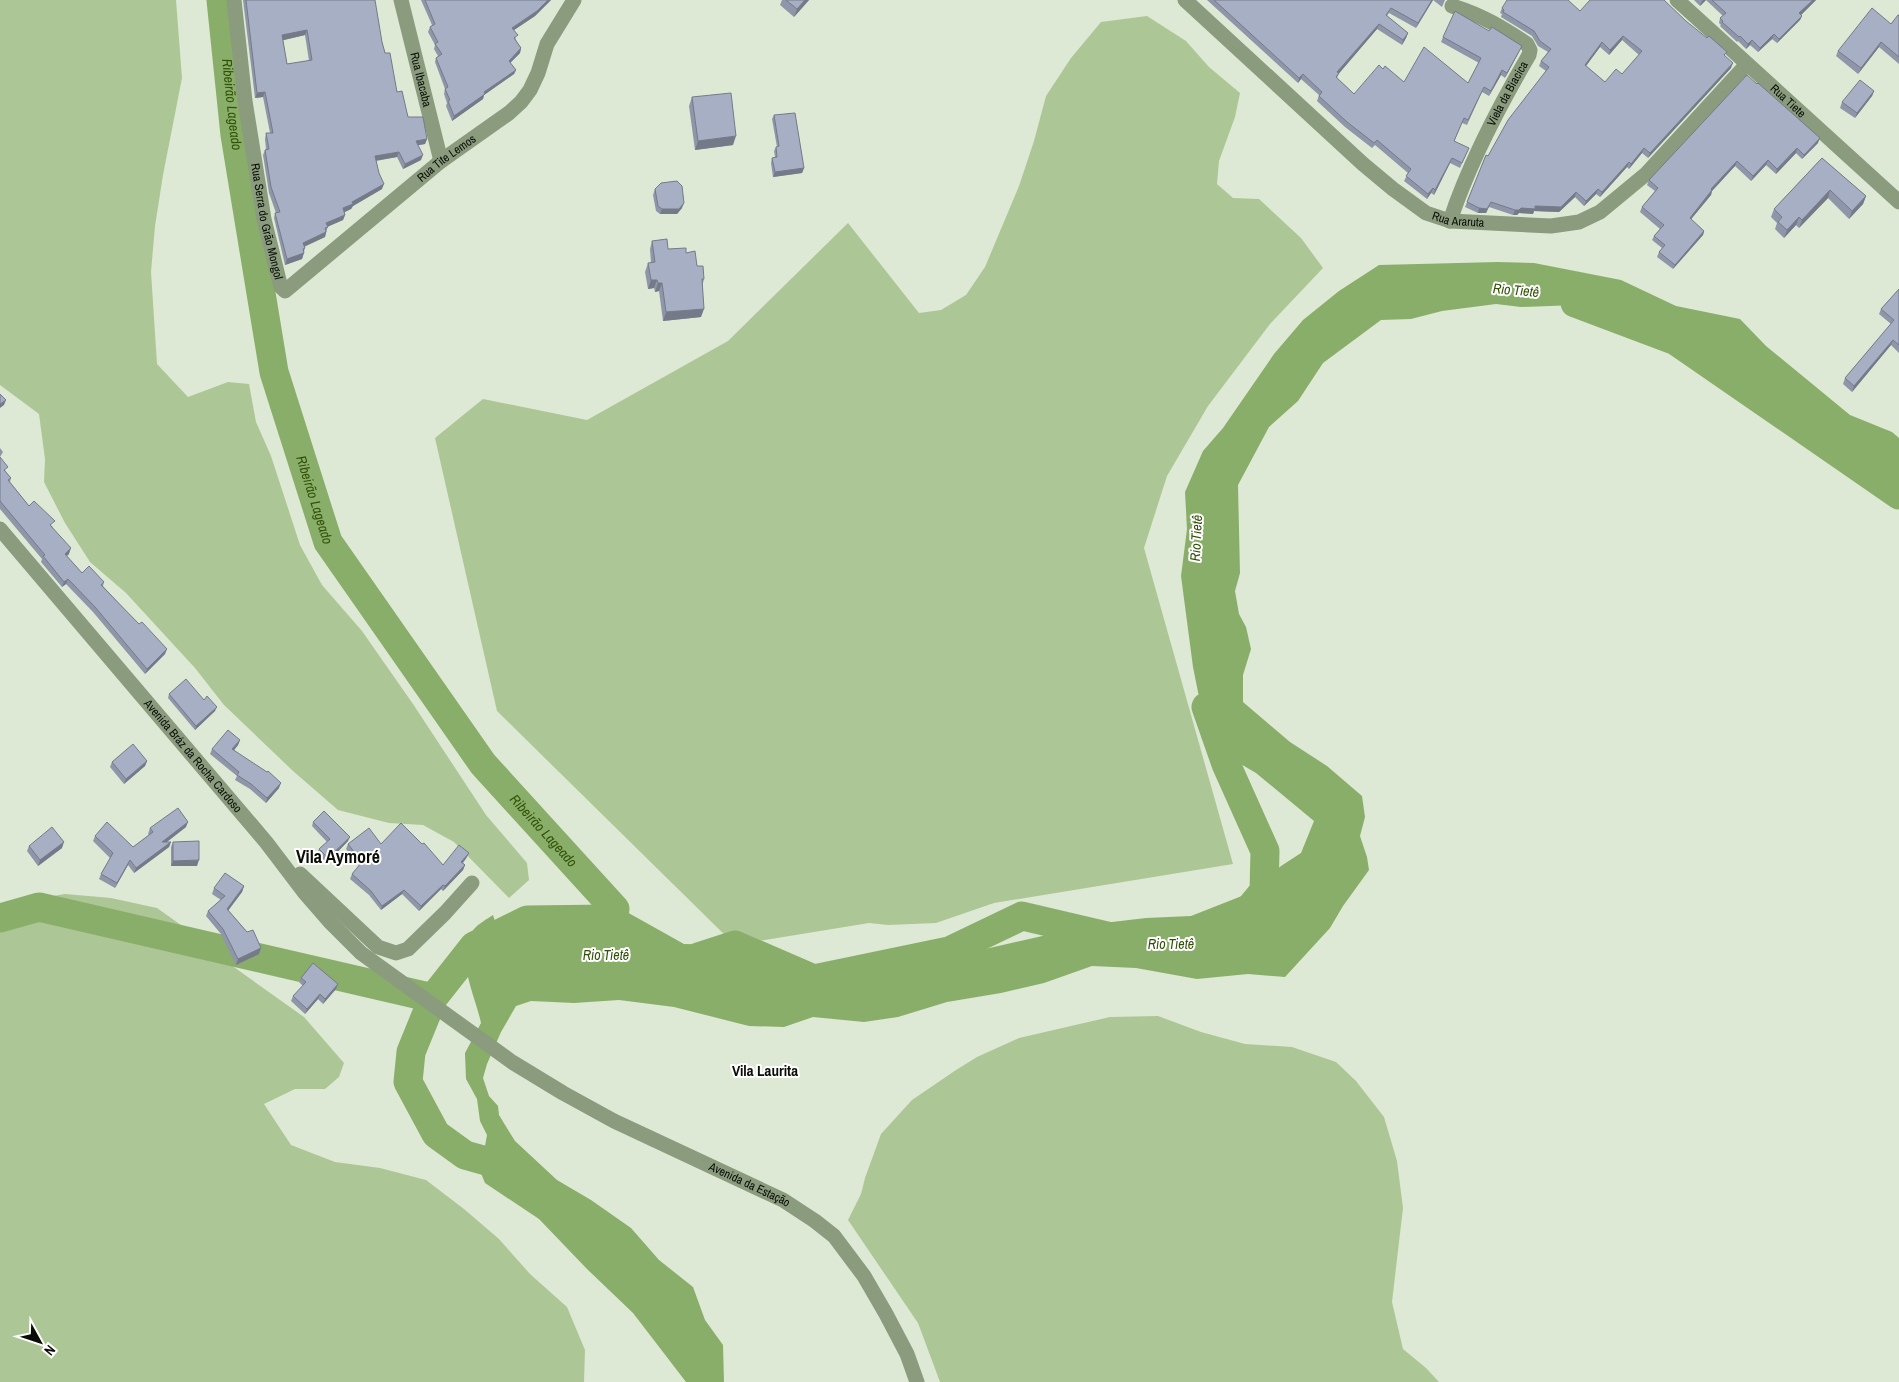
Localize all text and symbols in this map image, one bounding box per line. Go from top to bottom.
street label: Rua Ibacaba [406,51,435,109]
water label: Ribeirão Lageado [218,58,246,152]
street label: Viela da Biacica [1483,58,1532,129]
street label: Rua Tiete [1767,81,1809,121]
street label: Rua Tite Lemos [414,131,479,186]
street label: Rua Serra do Grão Mongol [247,162,287,281]
street label: Rua Araruta [1430,208,1485,231]
water label: Rio Tietê [1492,279,1540,301]
water label: Ribeirão Lageado [292,453,337,546]
water label: Rio Tietê [1186,514,1206,562]
street label: Avenida Bráz da Rocha Cardoso [140,695,246,816]
water label: Ribeirão Lageado [506,790,581,871]
district label: Vila Aymoré [296,844,380,869]
water label: Rio Tietê [1148,935,1194,953]
water label: Rio Tietê [583,946,629,964]
district label: Vila Laurita [732,1060,798,1081]
street label: Avenida da Estação [706,1158,793,1211]
north arrow [15,1317,65,1367]
text: N [40,1341,60,1359]

